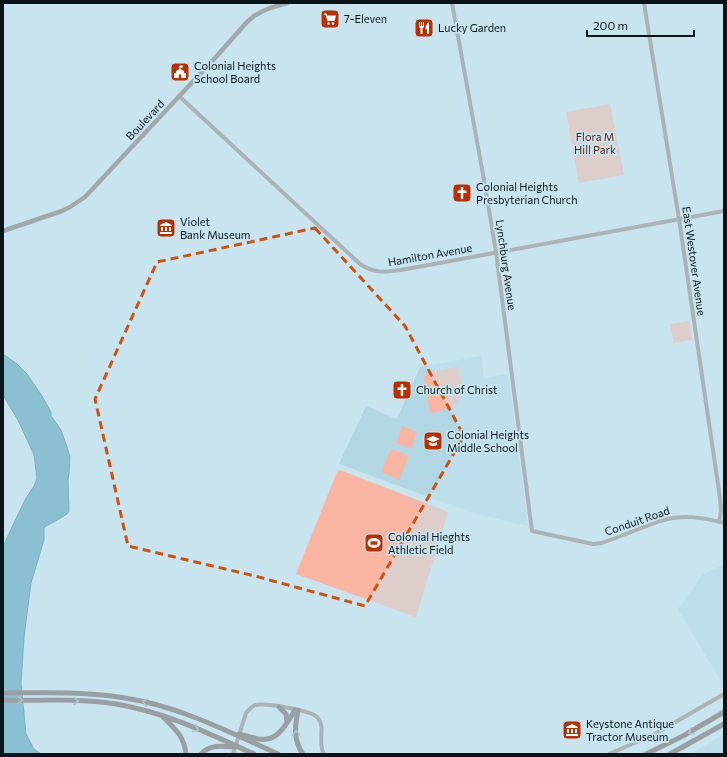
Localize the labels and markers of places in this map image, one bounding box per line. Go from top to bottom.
supermarket icon: 7-Eleven [319,8,341,30]
place label: 7-Eleven [344,12,387,25]
restaurant icon: Lucky Garden [413,17,435,39]
place label: Lucky Garden [438,21,506,34]
place label: Colonial Heights School Board [194,59,276,85]
public building icon: Colonial Heights School Board [169,61,191,83]
place label: Colonial Heights Presbyterian Church [476,180,578,206]
church icon: Colonial Heights Presbyterian Church [451,182,473,204]
place label: Violet Bank Museum [180,215,250,241]
museum icon: Violet Bank Museum [155,217,177,239]
church icon: Church of Christ [391,379,413,401]
place label: Church of Christ [416,383,498,396]
place label: Colonial Heights Middle School [447,428,529,454]
school or university icon: Colonial Heights Middle School [422,430,444,452]
place label: Colonial Hieghts Athletic Field [388,530,470,556]
sports icon: Colonial Hieghts Athletic Field [363,532,385,554]
place label: Keystone Antique Tractor Museum [586,717,674,743]
museum icon: Keystone Antique Tractor Museum [561,719,583,741]

